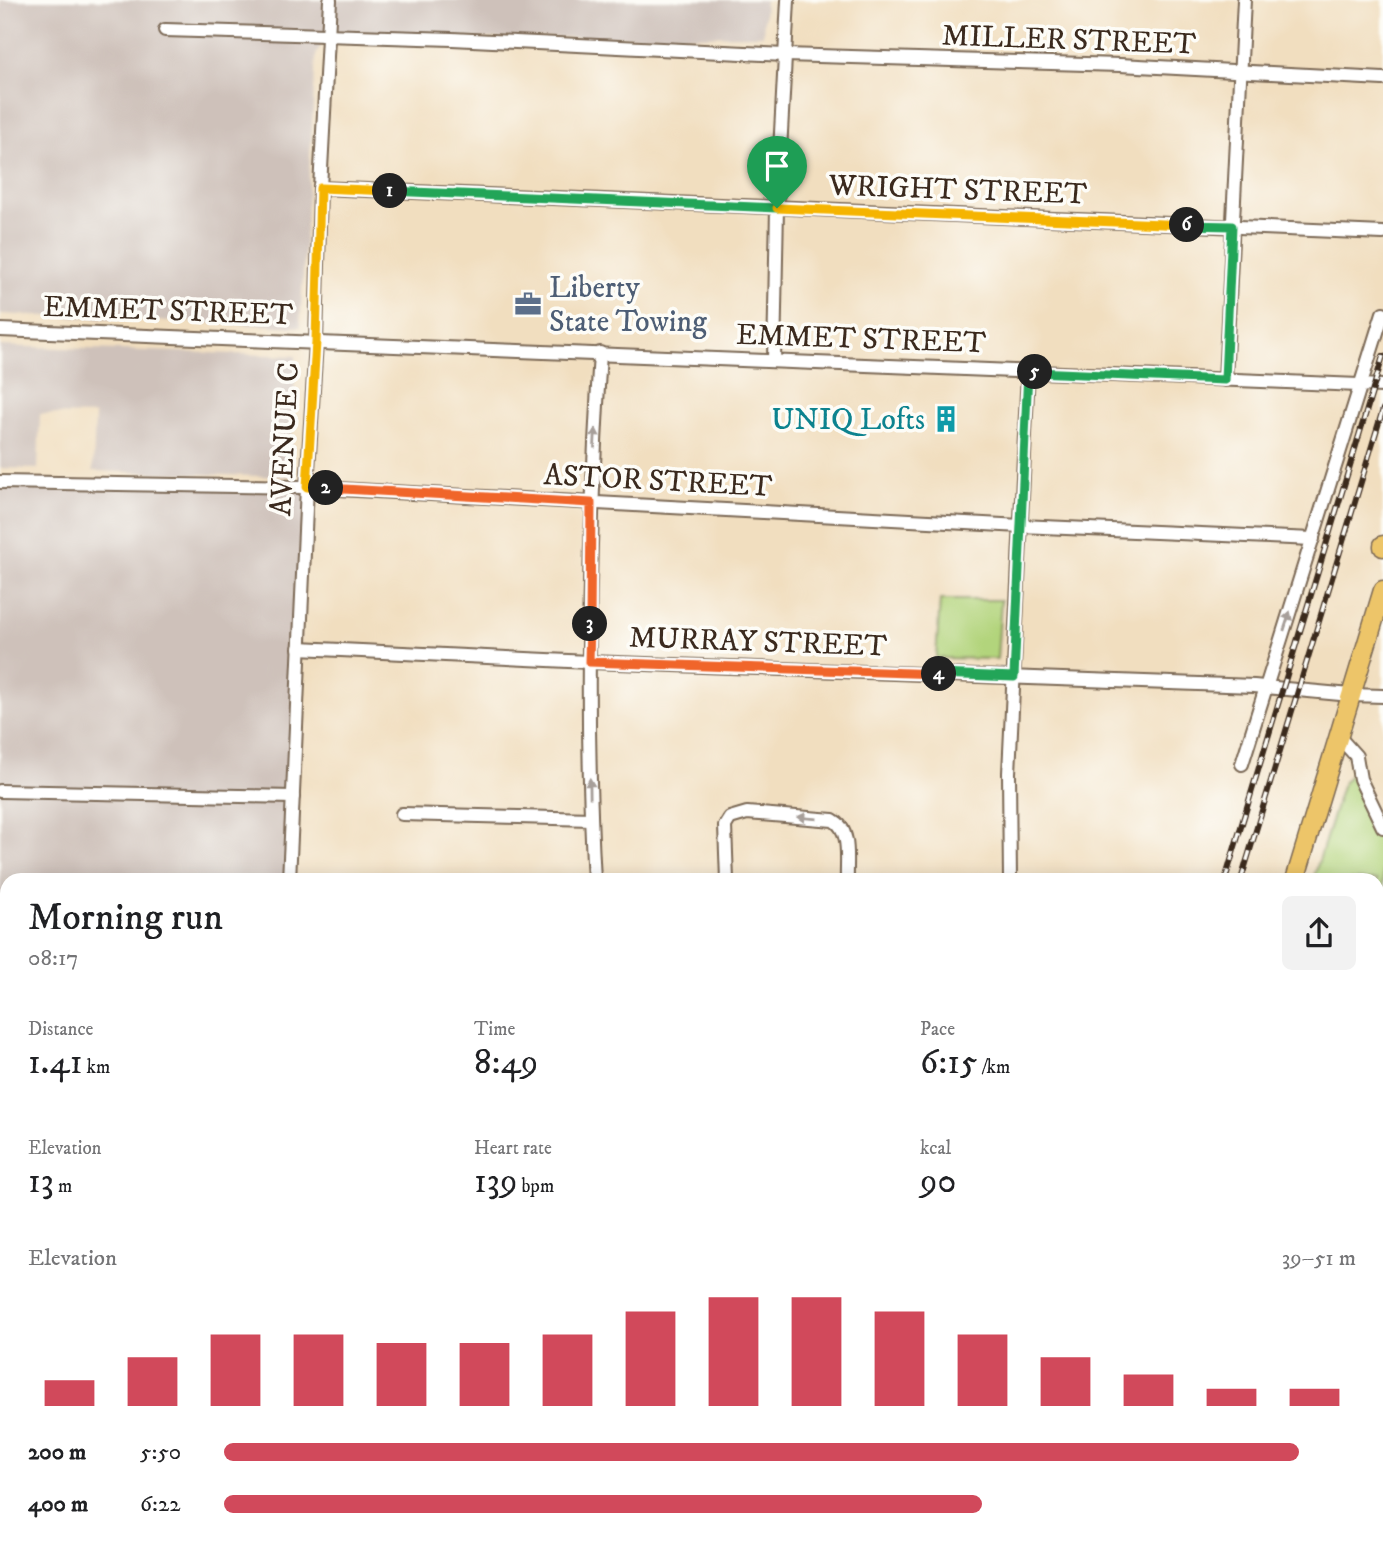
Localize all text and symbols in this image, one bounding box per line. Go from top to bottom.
street label: MILLER STREET [941,18,1197,63]
pin [747,136,807,208]
icon: arrive [758,147,796,185]
street label: WRIGHT STREET [827,167,1088,214]
pin: 1 [372,174,408,208]
text: 1 [386,179,393,202]
pin: 6 [1170,208,1204,243]
text: 6 [1182,213,1191,236]
place label: Liberty State Towing [549,270,707,341]
street label: EMMET STREET [42,289,294,334]
office icon: Liberty State Towing [513,289,543,319]
street label: EMMET STREET [735,317,987,362]
pin: 5 [1018,354,1052,390]
text: 5 [1030,360,1039,383]
street label: AVENUE C [263,361,308,517]
place label: UNIQ Lofts [771,402,925,439]
building icon: UNIQ Lofts [931,404,961,434]
one-way arrow [590,426,601,448]
street label: ASTOR STREET [543,457,773,506]
pin: 2 [308,470,344,505]
text: 2 [321,476,330,499]
pin: 3 [572,606,608,642]
one-way arrow [1282,611,1292,632]
text: 3 [586,612,593,635]
street label: MURRAY STREET [628,620,888,665]
pin: 4 [922,656,956,692]
text: 4 [933,662,944,685]
one-way arrow [584,776,596,798]
one-way arrow [795,812,817,823]
text: Morning run [28,894,223,942]
button: share [1282,896,1356,970]
text: 08:17 [28,944,78,973]
text: Distance [28,1018,93,1041]
text: Time [474,1018,515,1041]
text: Pace [920,1018,955,1041]
text: 1.41 [28,1041,83,1085]
text: 8:49 [474,1041,538,1085]
text: 6:15 [920,1041,977,1085]
text: km [83,1056,110,1079]
text: /km [977,1056,1010,1079]
text: Elevation [28,1137,102,1160]
text: Heart rate [474,1137,552,1160]
text: kcal [920,1137,951,1160]
text: 13 [28,1160,54,1204]
text: 139 [474,1160,517,1204]
text: 90 [920,1160,956,1204]
text: m [54,1175,72,1198]
text: bpm [517,1175,554,1198]
text: Elevation [28,1244,117,1273]
text: 39–51 m [1282,1244,1356,1273]
text: 200 m [28,1438,86,1467]
text: 5:50 [140,1438,181,1467]
text: 400 m [28,1490,88,1519]
text: 6:22 [140,1490,181,1519]

